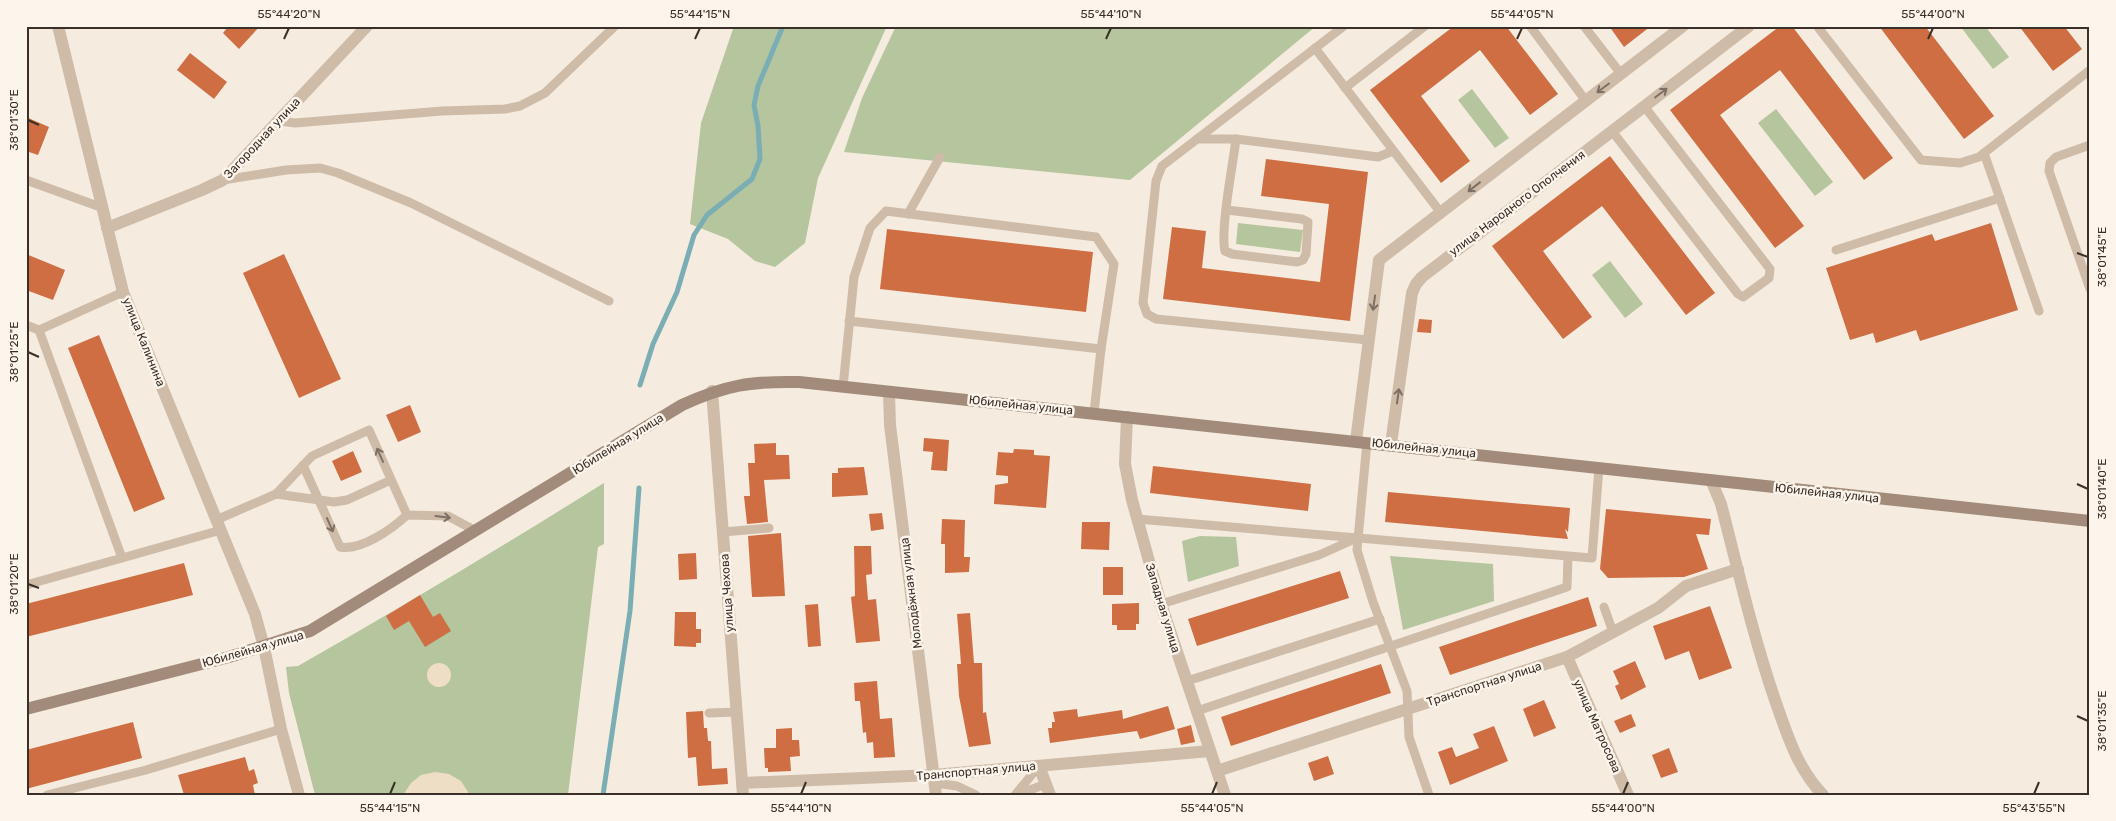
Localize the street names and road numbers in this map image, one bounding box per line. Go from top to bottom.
street label: Загородная улица [221,95,303,181]
street label: улица Народного Ополчения [1446,147,1588,259]
street label: улица Калинина [120,296,168,388]
street label: Юбилейная улица [968,393,1074,417]
street label: Юбилейная улица [570,410,666,478]
street label: Юбилейная улица [1371,436,1477,460]
street label: Юбилейная улица [1774,481,1880,505]
street label: Молодёжная улица [897,537,925,649]
street label: улица Чехова [717,553,737,633]
street label: Западная улица [1143,562,1183,654]
street label: Юбилейная улица [201,628,305,670]
street label: Транспортная улица [1425,659,1543,709]
street label: улица Матросова [1570,677,1624,775]
street label: Транспортная улица [916,759,1036,783]

